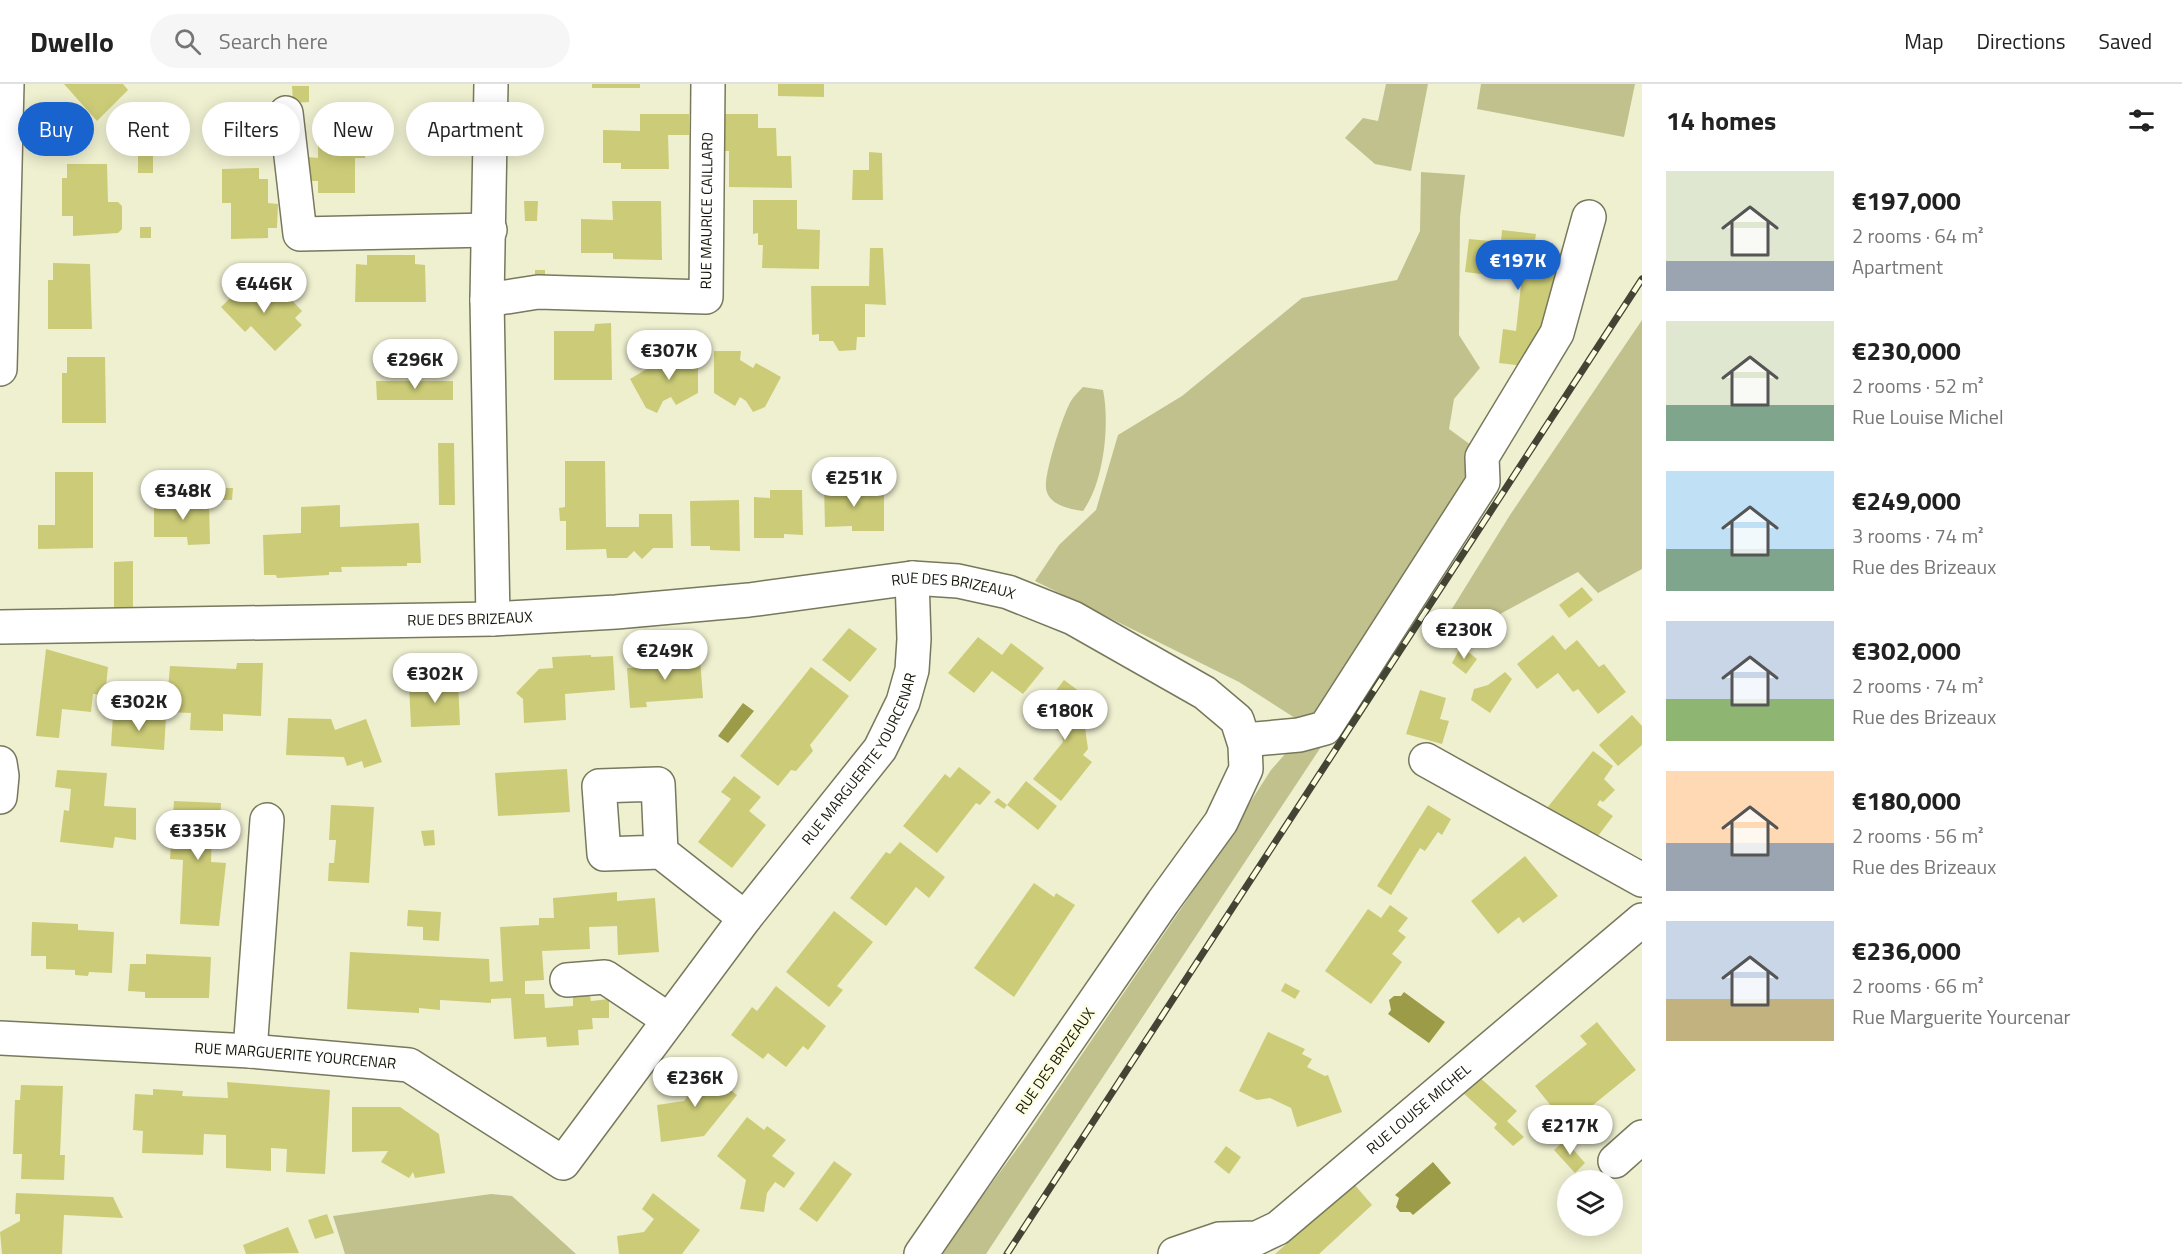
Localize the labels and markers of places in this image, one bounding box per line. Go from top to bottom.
pin: €197K [1476,240,1560,291]
pin: €446K [222,263,306,314]
pin: €307K [627,330,711,381]
pin: €296K [373,339,457,390]
pin: €251K [812,457,896,508]
pin: €348K [141,470,225,521]
pin: €230K [1422,609,1506,660]
pin: €249K [623,630,707,681]
pin: €302K [393,653,477,704]
pin: €302K [97,681,181,732]
pin: €180K [1023,690,1107,741]
pin: €335K [156,810,240,861]
pin: €236K [653,1057,737,1108]
pin: €217K [1528,1105,1612,1156]

